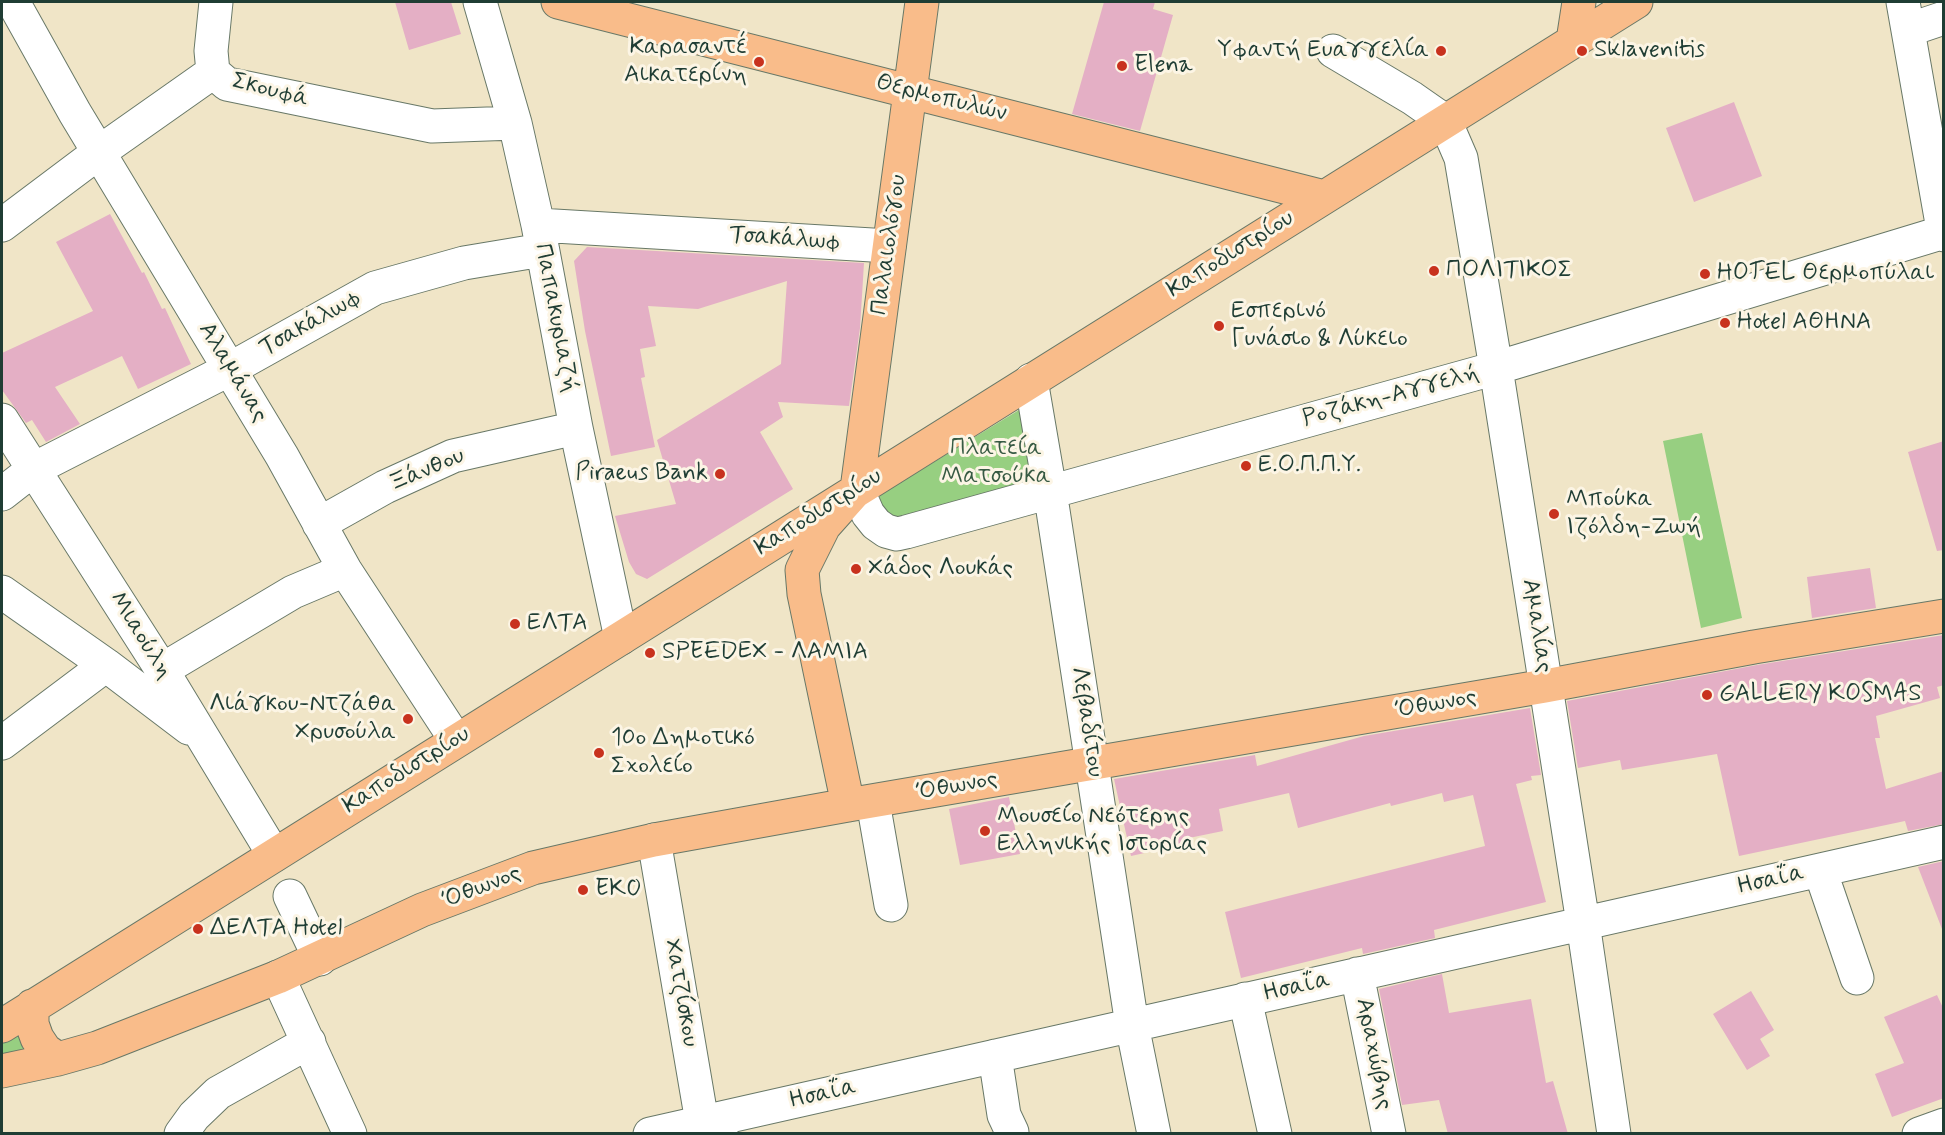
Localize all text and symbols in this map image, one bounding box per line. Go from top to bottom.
place label: Καρασαντέ Αικατερίνη [624,34,747,90]
place label: Υφαντή Ευαγγελία [1217,37,1429,65]
place label: Sklavenitis [1594,37,1705,65]
marker: Υφαντή Ευαγγελία [1434,44,1448,58]
marker: Sklavenitis [1575,44,1589,58]
place label: Elena [1134,52,1193,80]
marker: Καρασαντέ Αικατερίνη [752,55,766,69]
marker: Elena [1115,59,1129,73]
street label: Σκουφά [229,68,311,114]
street label: Θερμοπυλών [873,69,1009,129]
street label: Παλαιολόγου [866,173,914,317]
street label: Καποδιστρίου [1162,205,1300,305]
street label: Τσακάλωφ [728,222,842,258]
street label: Παπακυριαζή [526,241,584,395]
place label: ΠΟΛΙΤΙΚΟΣ [1446,257,1572,285]
place label: HOTEL Θερμοπύλαι [1717,260,1934,288]
marker: ΠΟΛΙΤΙΚΟΣ [1427,264,1441,278]
marker: HOTEL Θερμοπύλαι [1698,267,1712,281]
street label: Τσακάλωφ [255,284,367,364]
place label: Εσπερινό Γυνάσιο & Λύκειο [1231,298,1408,354]
place label: Hotel ΑΘΗΝΑ [1737,309,1872,337]
marker: Hotel ΑΘΗΝΑ [1718,316,1732,330]
street label: Αλαμάνας [191,318,273,428]
marker: Εσπερινό Γυνάσιο & Λύκειο [1212,319,1226,333]
street label: Ροζάκη-Αγγελή [1300,360,1482,434]
park label: Πλατεία Ματσούκα [941,435,1051,491]
street label: Ξάνθου [385,442,469,500]
place label: Ε.Ο.Π.Π.Υ. [1258,452,1361,480]
marker: Ε.Ο.Π.Π.Υ. [1239,459,1253,473]
place label: Piraeus Bank [576,460,708,488]
street label: Καποδιστρίου [750,463,888,563]
marker: Piraeus Bank [713,467,727,481]
place label: Μπούκα Ιζόλδη-Ζωή [1566,486,1701,542]
marker: Μπούκα Ιζόλδη-Ζωή [1547,507,1561,521]
place label: Χάδος Λουκάς [868,555,1013,583]
marker: Χάδος Λουκάς [849,562,863,576]
street label: Αμαλίας [1514,577,1558,675]
street label: Μιαούλη [102,587,178,685]
place label: ΕΛΤΑ [527,610,588,638]
marker: ΕΛΤΑ [508,617,522,631]
place label: SPEEDEX - ΛΑΜΙΑ [662,639,868,667]
marker: SPEEDEX - ΛΑΜΙΑ [643,646,657,660]
street label: Λεβαδίτου [1063,665,1109,779]
place label: GALLERY KOSMAS [1719,681,1921,709]
street label: Όθωνος [1393,684,1479,726]
marker: GALLERY KOSMAS [1700,688,1714,702]
place label: Λιάγκου-Ντζάθα Χρυσούλα [209,691,396,747]
marker: Λιάγκου-Ντζάθα Χρυσούλα [401,712,415,726]
street label: Καποδιστρίου [338,721,476,821]
place label: 10ο Δημοτικό Σχολείο [611,725,755,781]
marker: 10ο Δημοτικό Σχολείο [592,746,606,760]
street label: Όθωνος [914,766,1000,808]
place label: Μουσείο Νεότερης Ελληνικής Ιστορίας [997,803,1207,859]
marker: Μουσείο Νεότερης Ελληνικής Ιστορίας [978,824,992,838]
street label: Ησαΐα [1735,859,1807,903]
street label: Όθωνος [439,860,525,916]
place label: EKO [595,876,642,904]
marker: EKO [576,883,590,897]
place label: ΔΕΛΤΑ Hotel [210,915,342,943]
marker: ΔΕΛΤΑ Hotel [191,922,205,936]
street label: Χατζίσκου [656,937,704,1049]
street label: Ησαΐα [1261,966,1333,1010]
street label: Αραχώβης [1348,996,1398,1112]
street label: Ησαΐα [787,1073,859,1117]

